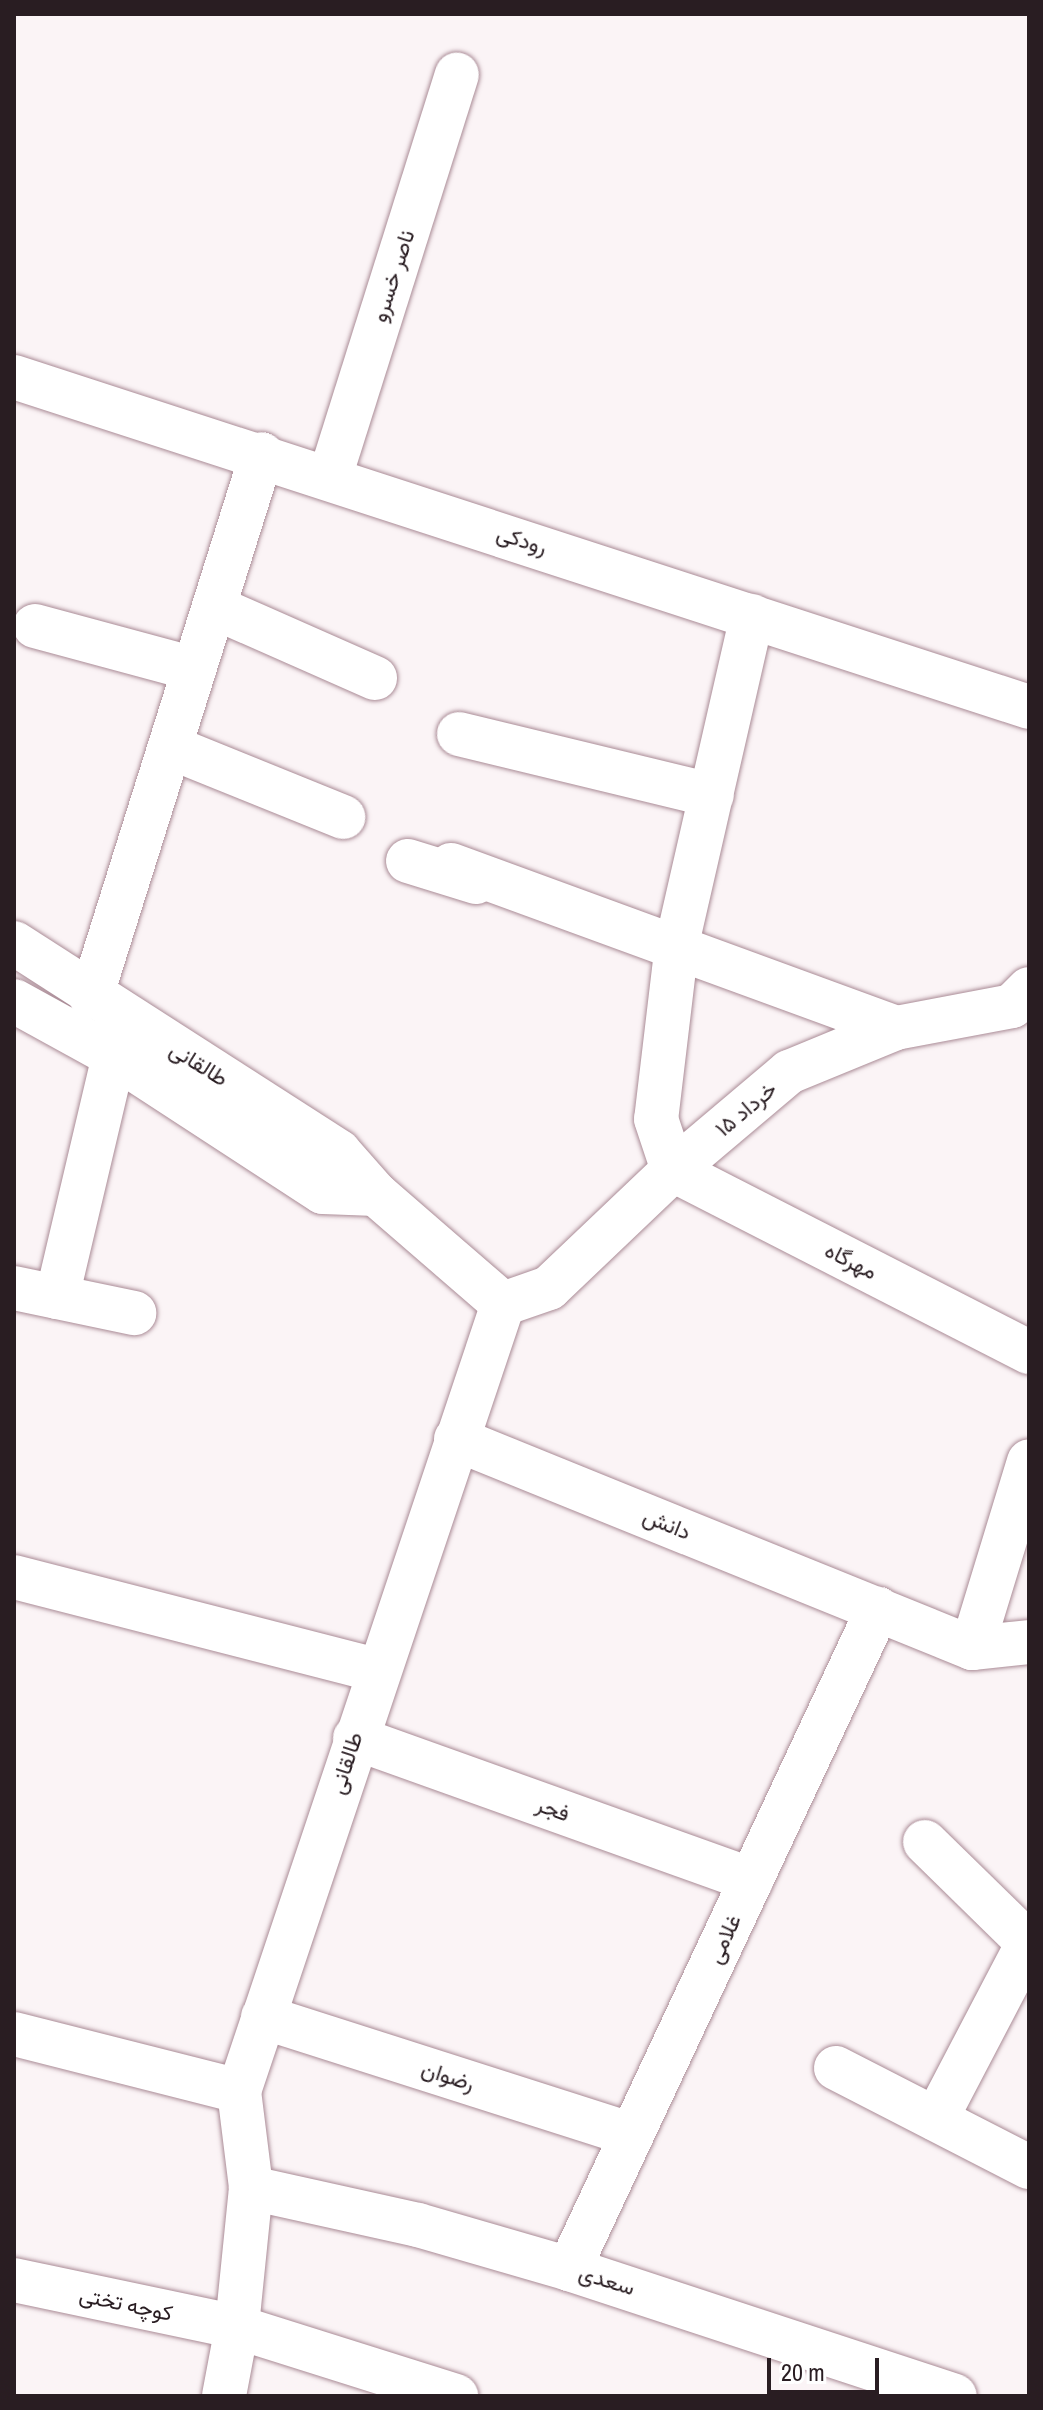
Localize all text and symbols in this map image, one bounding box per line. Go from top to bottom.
street label: ناصر خسرو [366,227,420,325]
street label: رودکی [494,520,550,560]
street label: طالقانی [165,1036,233,1092]
street label: ۱۵ خرداد [710,1076,782,1142]
street label: مهرگاه [821,1237,881,1285]
street label: دانش [639,1503,695,1545]
street label: طالقانی [324,1729,368,1797]
street label: فجر [533,1791,573,1827]
street label: غلامی [701,1910,747,1968]
street label: رضوان [418,2055,478,2097]
street label: سعدی [576,2259,638,2301]
street label: کوچه تختی [77,2281,175,2327]
scale bar [771,2342,883,2392]
text: 20 m [781,2356,825,2388]

